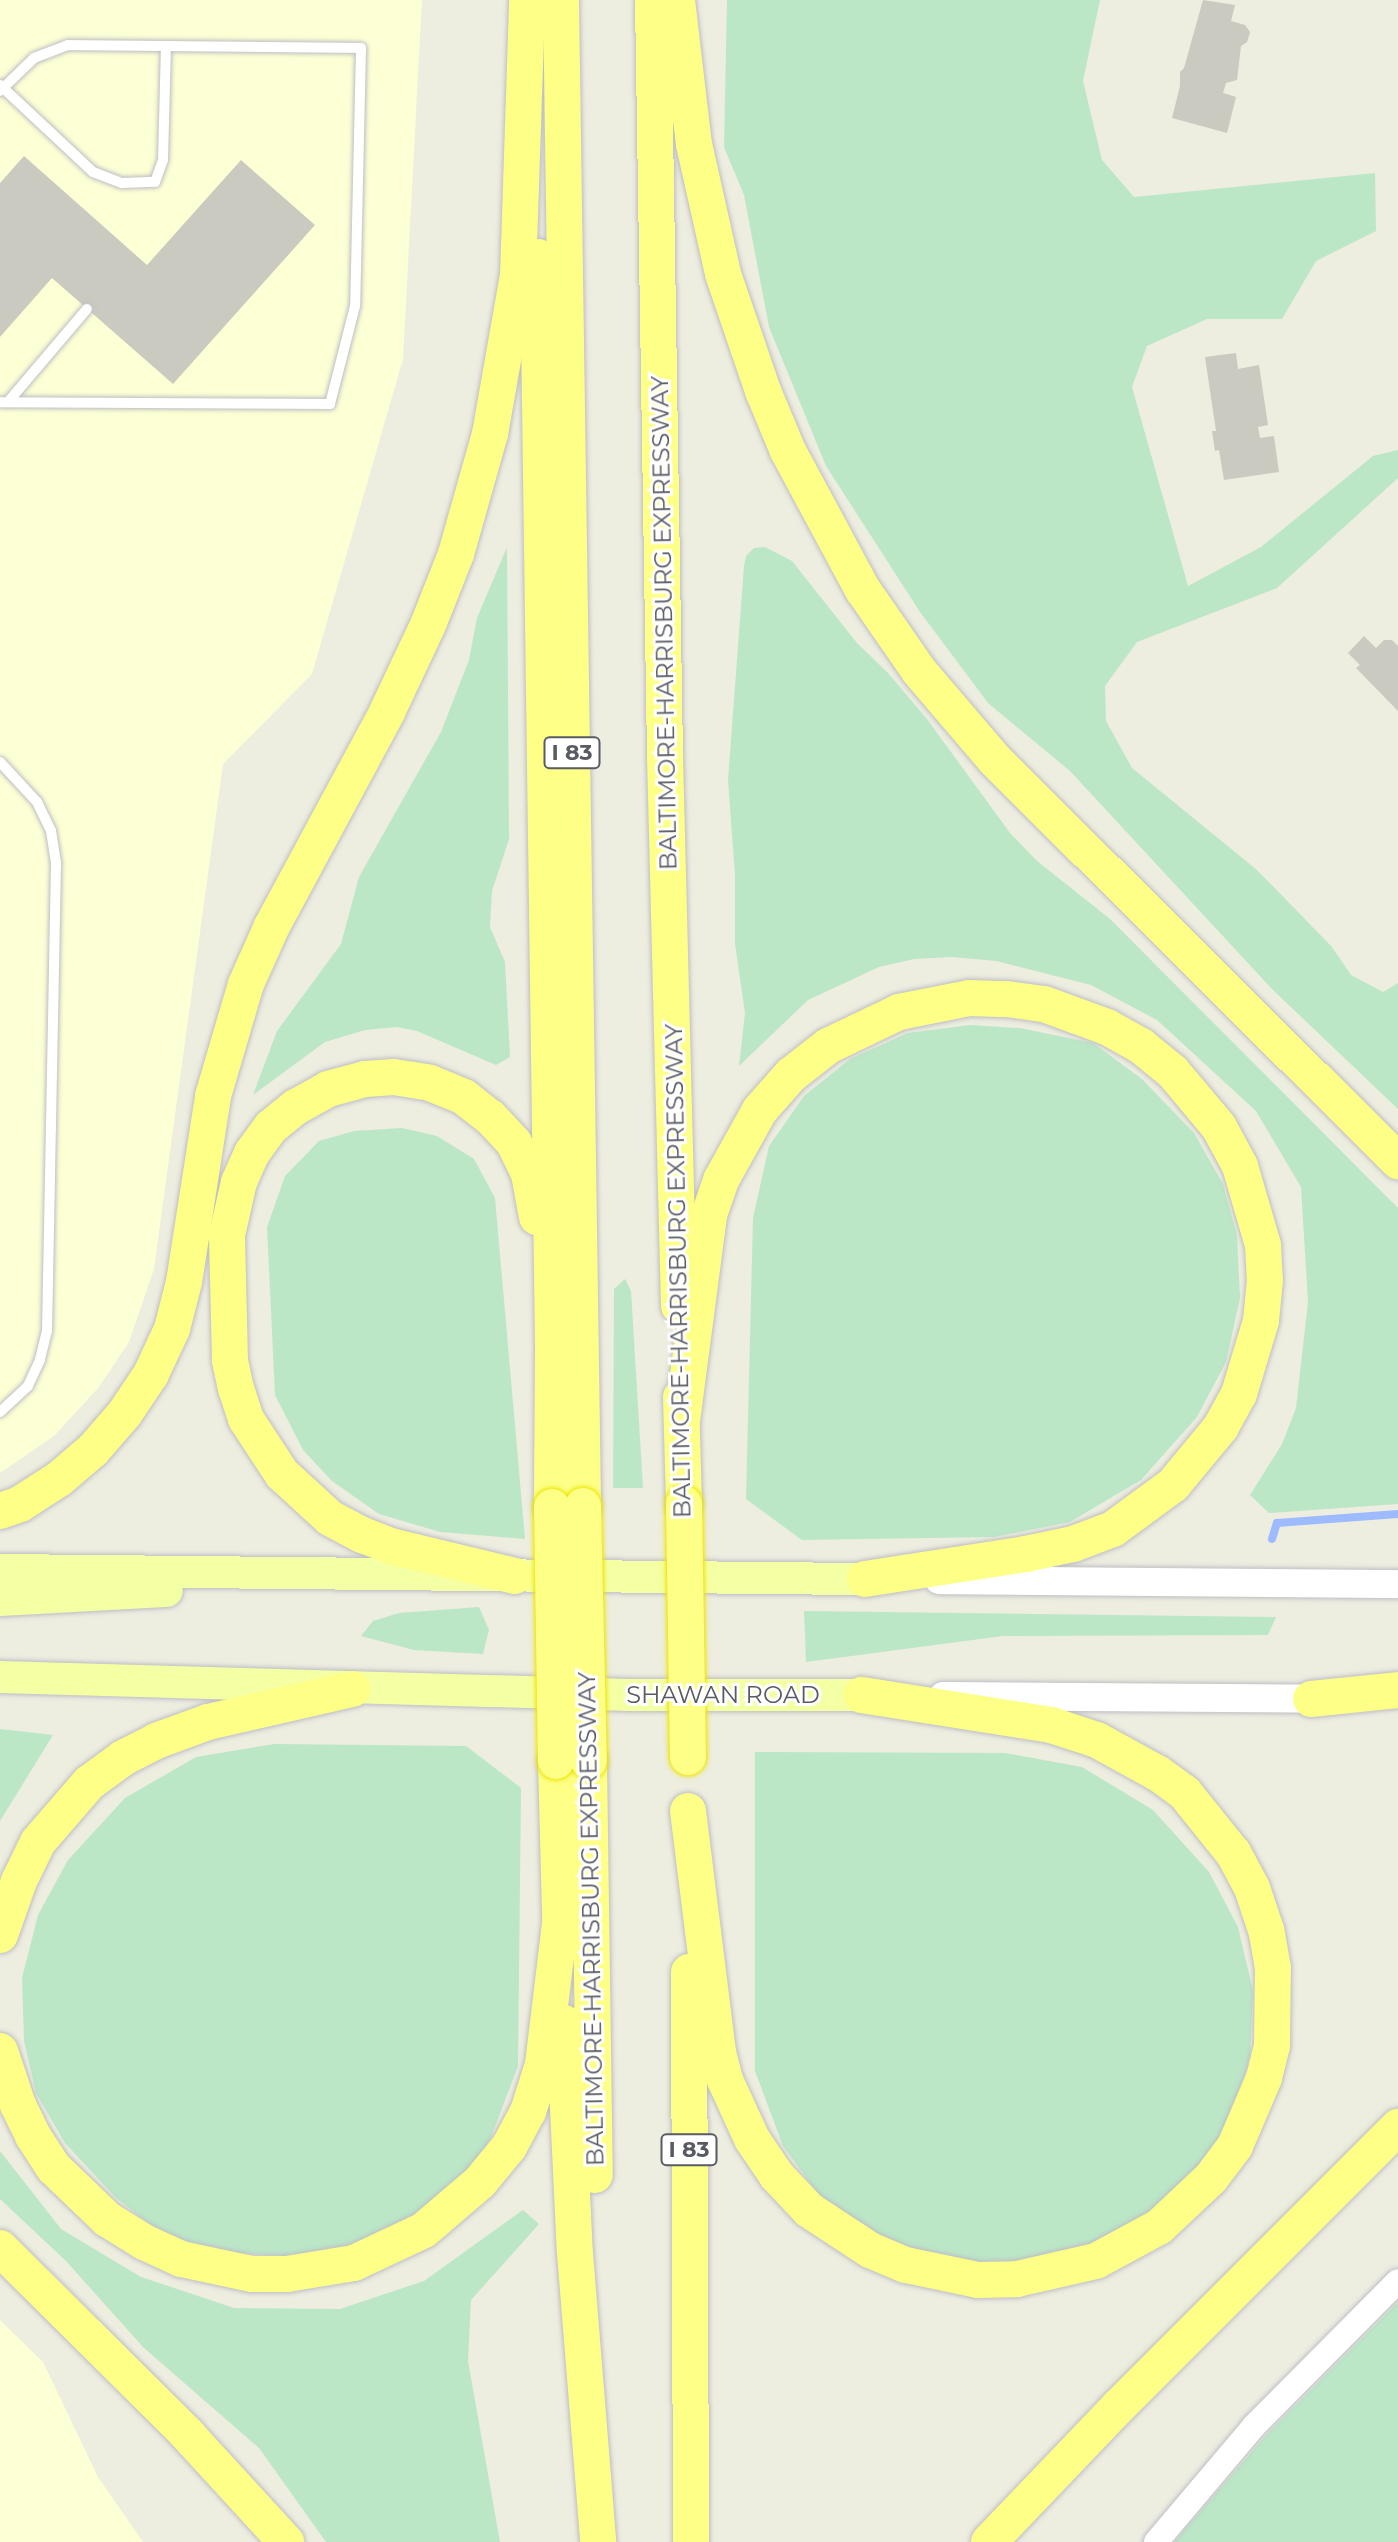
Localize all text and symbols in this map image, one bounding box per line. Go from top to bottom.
street label: BALTIMORE-HARRISBURG EXPRESSWAY [645,376,683,870]
road number: I 83 [542,735,602,771]
street label: BALTIMORE-HARRISBURG EXPRESSWAY [659,1024,697,1518]
street label: BALTIMORE-HARRISBURG EXPRESSWAY [572,1672,610,2166]
street label: SHAWAN ROAD [626,1681,820,1709]
road number: I 83 [659,2132,719,2168]

